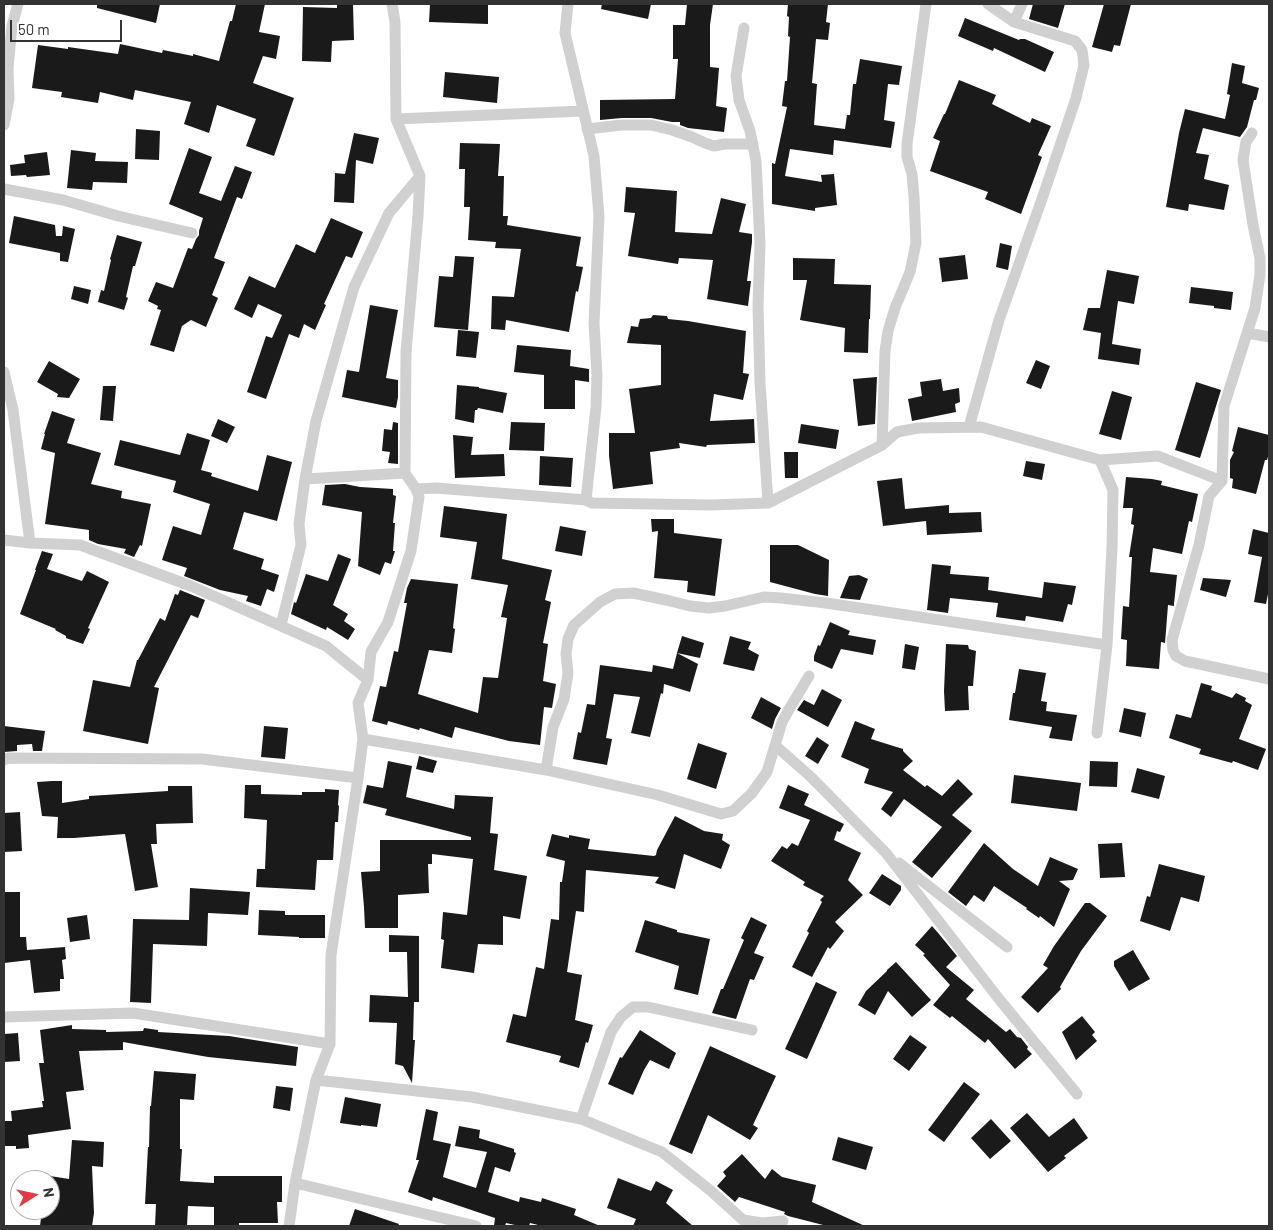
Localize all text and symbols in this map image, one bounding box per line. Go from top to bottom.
scale bar [12,10,125,42]
text: 50 m [18,20,50,38]
north arrow [10,1170,60,1220]
text: N [40,1186,58,1199]

